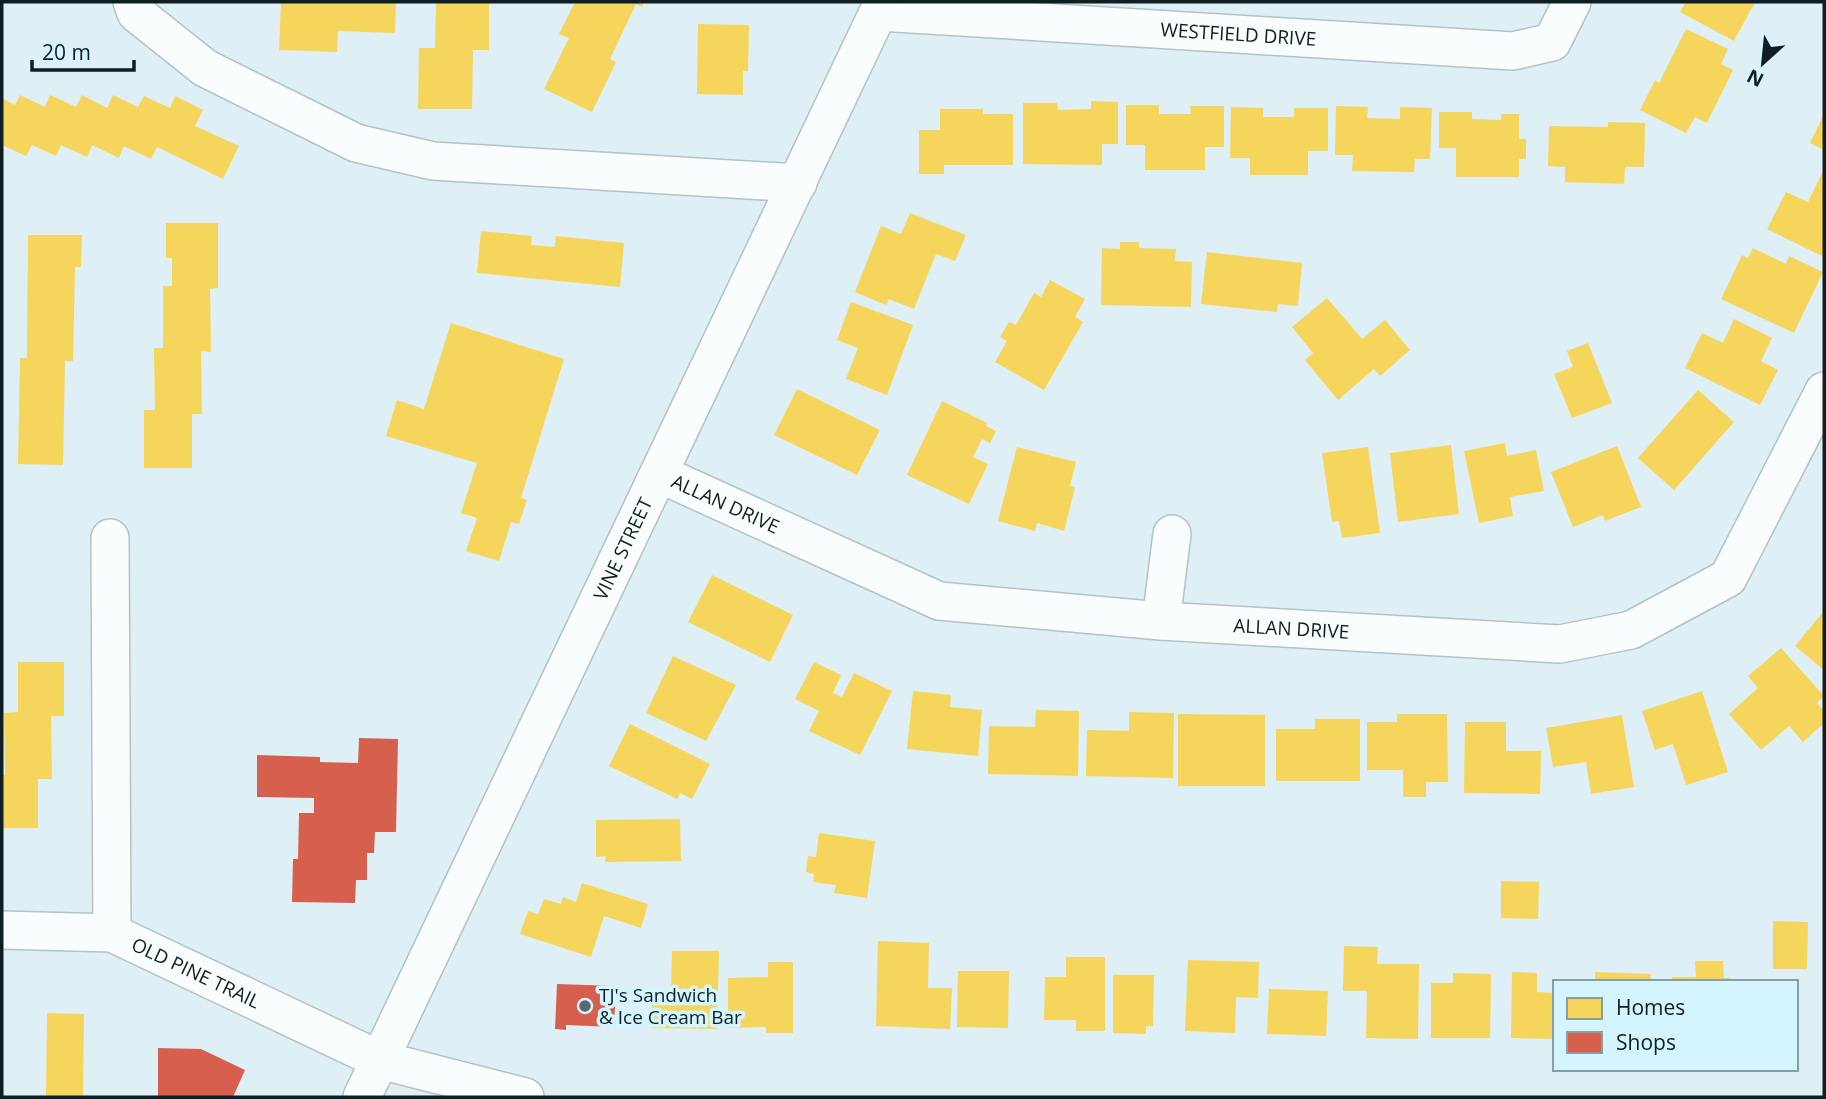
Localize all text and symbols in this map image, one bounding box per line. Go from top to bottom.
street label: WESTFIELD DRIVE [1160,16,1317,52]
scale bar [32,28,133,72]
north arrow [1728,28,1798,98]
text: 20 m [42,38,91,66]
text: N [1742,63,1768,93]
street label: ALLAN DRIVE [667,468,784,540]
street label: VINE STREET [587,493,659,604]
street label: ALLAN DRIVE [1233,612,1350,645]
street label: OLD PINE TRAIL [127,931,265,1014]
legend [1553,980,1798,1071]
place label: TJ's Sandwich & Ice Cream Bar [599,982,742,1030]
text: Homes [1616,993,1685,1021]
marker: TJ's Sandwich & Ice Cream Bar [577,998,593,1014]
text: Shops [1616,1028,1676,1056]

